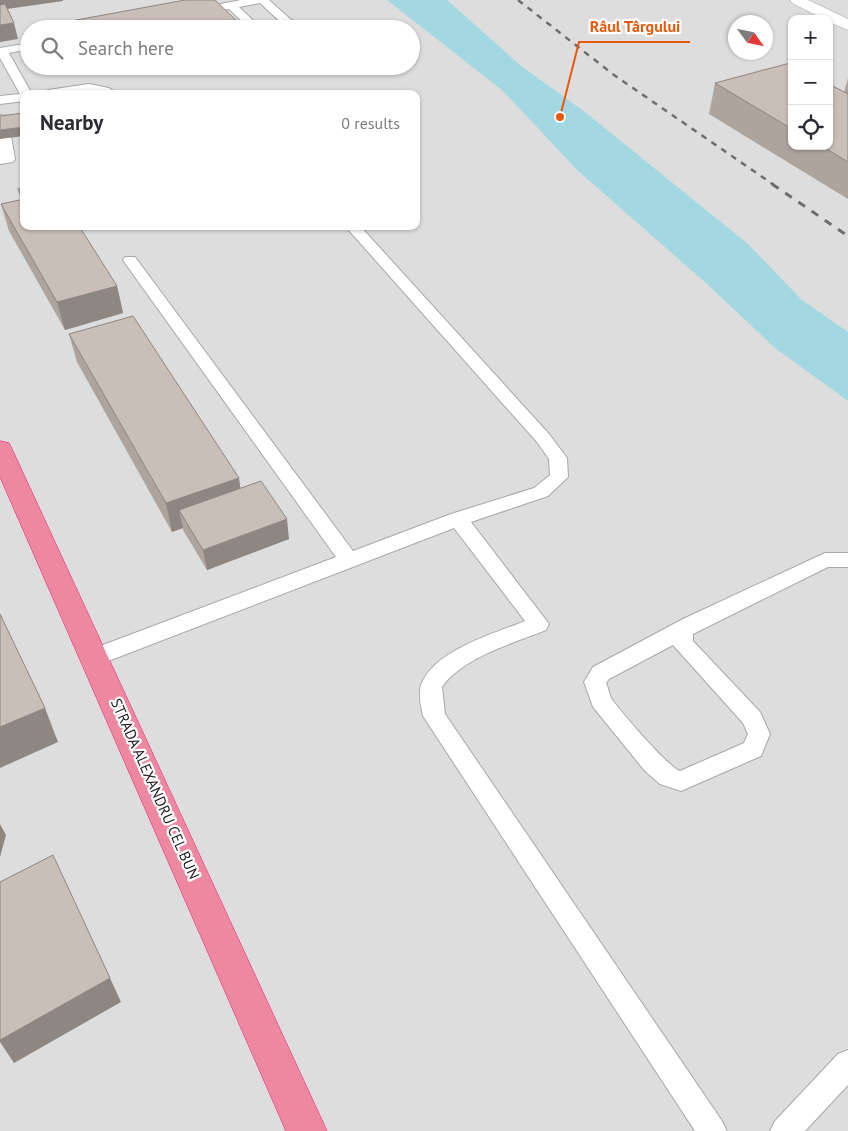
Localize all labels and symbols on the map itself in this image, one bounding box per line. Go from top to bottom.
callout: Râul Târgului [579,11,690,42]
north arrow [728,15,773,60]
text: Râul Târgului [590,16,680,36]
street label: STRADA ALEXANDRU CEL BUN [107,695,204,882]

